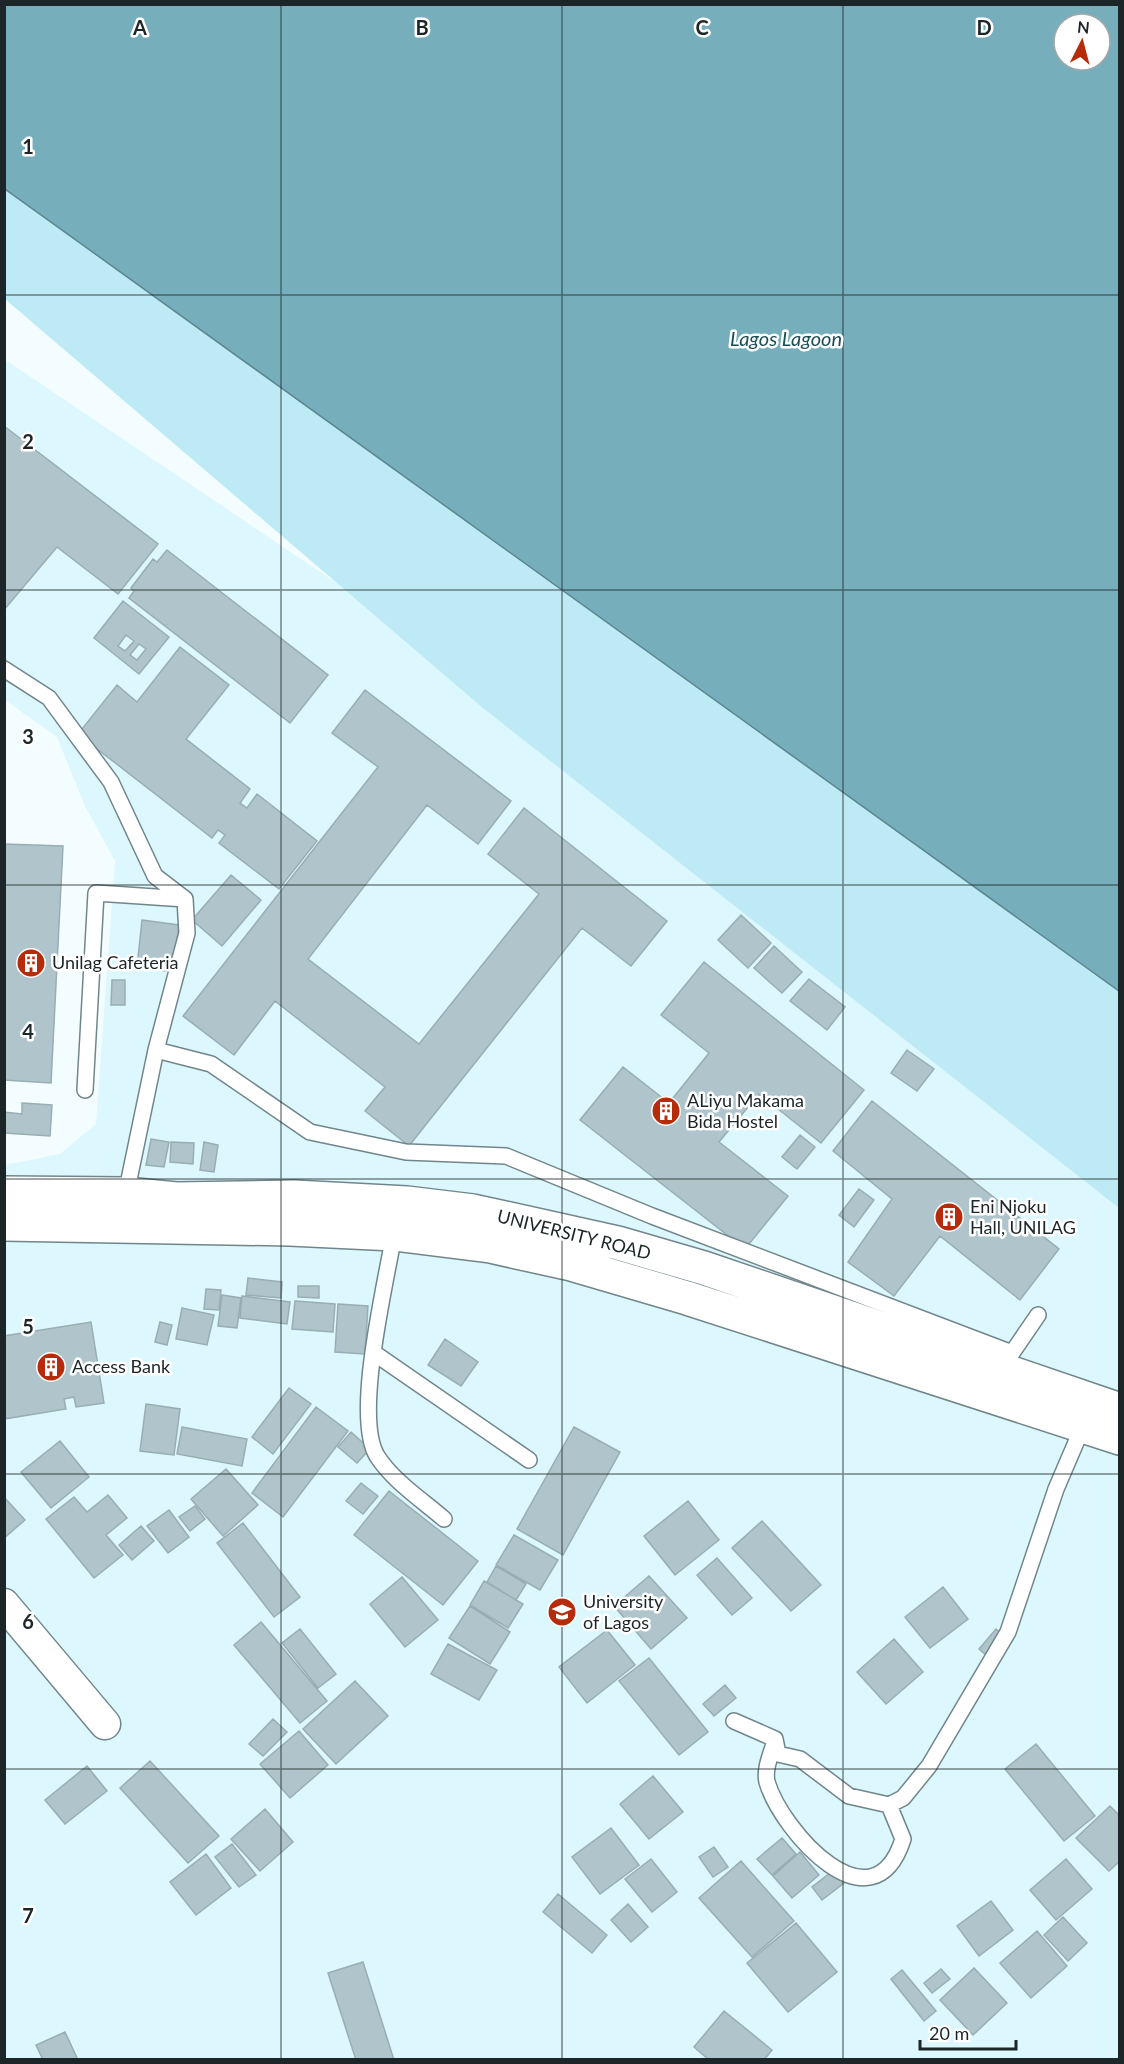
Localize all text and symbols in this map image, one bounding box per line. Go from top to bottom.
north arrow [1052,12,1112,72]
text: A [132,15,147,39]
text: B [415,15,429,39]
text: C [695,15,709,39]
text: D [976,15,992,39]
text: N [1076,16,1091,37]
text: 1 [22,134,34,158]
water label: Lagos Lagoon [730,326,842,350]
text: 2 [22,429,34,453]
text: 3 [22,724,34,748]
building icon: Unilag Cafeteria [15,947,47,979]
place label: Unilag Cafeteria [52,951,179,973]
text: 4 [22,1019,34,1043]
place label: ALiyu Makama Bida Hostel [687,1089,804,1132]
building icon: ALiyu Makama Bida Hostel [650,1095,682,1127]
place label: Eni Njoku Hall, UNILAG [970,1195,1076,1238]
building icon: Eni Njoku Hall, UNILAG [933,1201,965,1233]
street label: UNIVERSITY ROAD [495,1204,653,1264]
text: 5 [22,1314,34,1338]
building icon: Access Bank [35,1351,67,1383]
place label: Access Bank [72,1355,171,1377]
place label: University of Lagos [583,1590,664,1633]
school or university icon: University of Lagos [546,1596,578,1628]
text: 6 [22,1609,34,1633]
text: 7 [22,1903,34,1927]
scale bar [920,2013,1016,2051]
text: 20 m [929,2022,969,2044]

